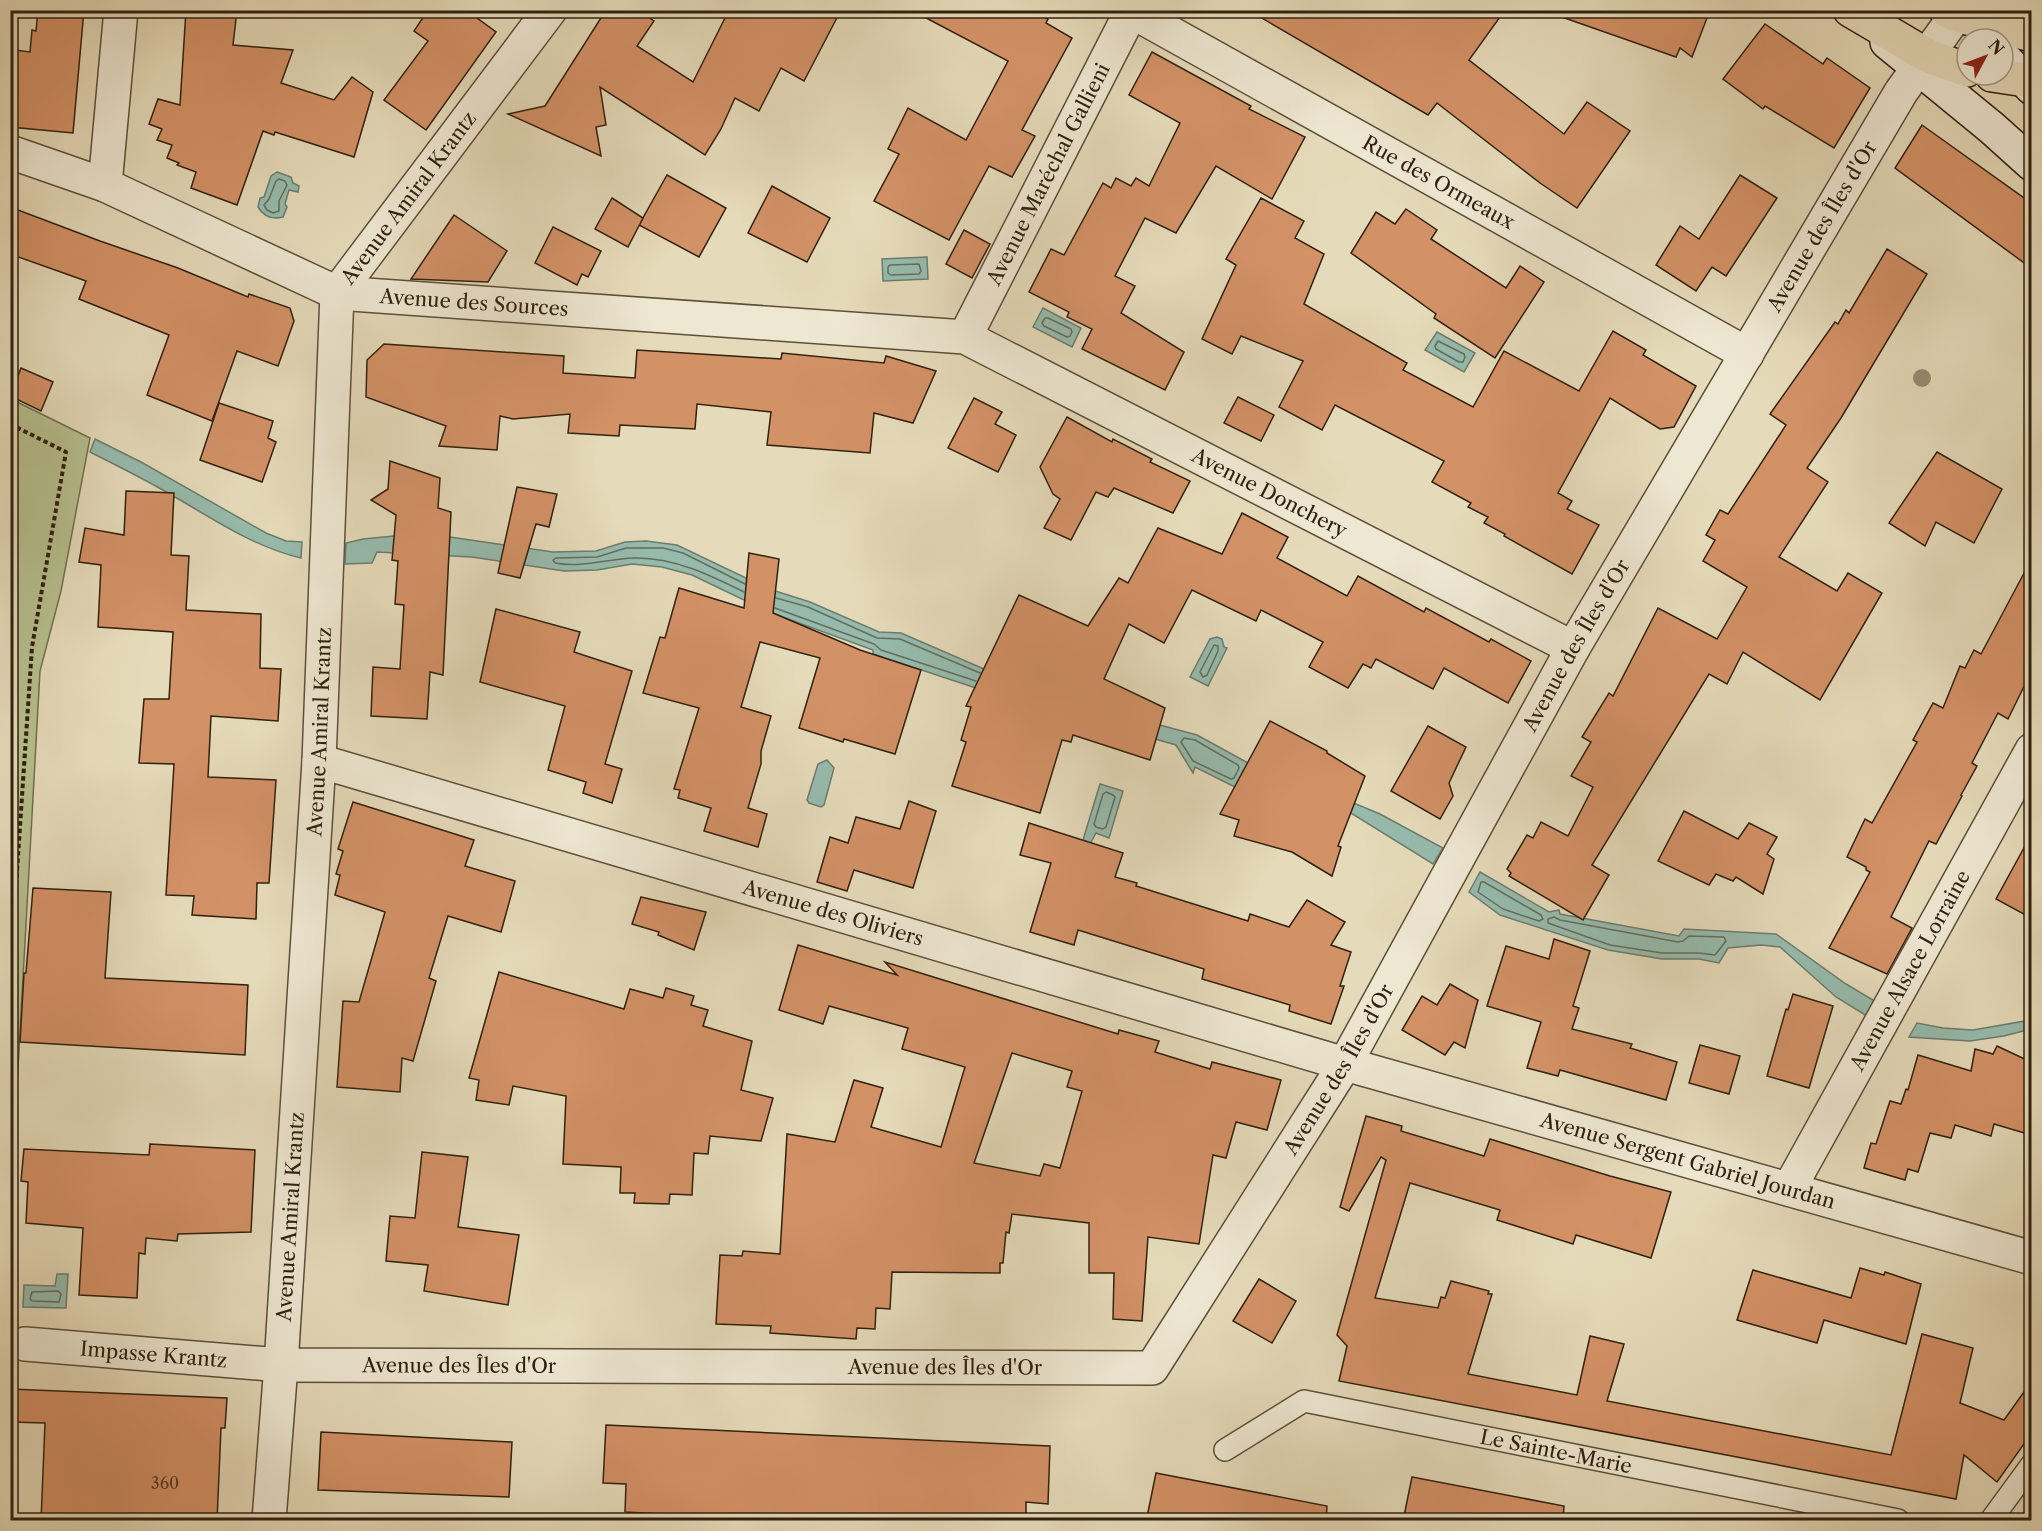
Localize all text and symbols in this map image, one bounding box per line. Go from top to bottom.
north arrow [1955,27,2015,87]
text: N [1984,35,2008,59]
street label: Avenue Maréchal Gallieni [981,59,1115,290]
street label: Avenue Amiral Krantz [335,107,481,290]
street label: Rue des Ormeaux [1358,130,1519,234]
street label: Avenue des Îles d'Or [1762,136,1882,317]
street label: Avenue des Sources [378,284,569,321]
street label: Avenue Donchery [1187,443,1352,543]
street label: Avenue des Îles d'Or [1517,555,1635,737]
street label: Avenue Amiral Krantz [302,626,336,838]
street label: Avenue Alsace Lorraine [1845,866,1975,1076]
street label: Avenue des Oliviers [739,874,926,951]
street label: Avenue des Îles d'Or [1278,980,1399,1160]
street label: Avenue Sergent Gabriel Jourdan [1537,1107,1838,1214]
street label: Avenue Amiral Krantz [272,1111,309,1323]
street label: Impasse Krantz [79,1337,228,1373]
street label: Avenue des Îles d'Or [361,1353,557,1378]
street label: Avenue des Îles d'Or [847,1354,1043,1380]
street label: Le Sainte-Marie [1478,1425,1634,1478]
house number: 360 [151,1473,179,1493]

